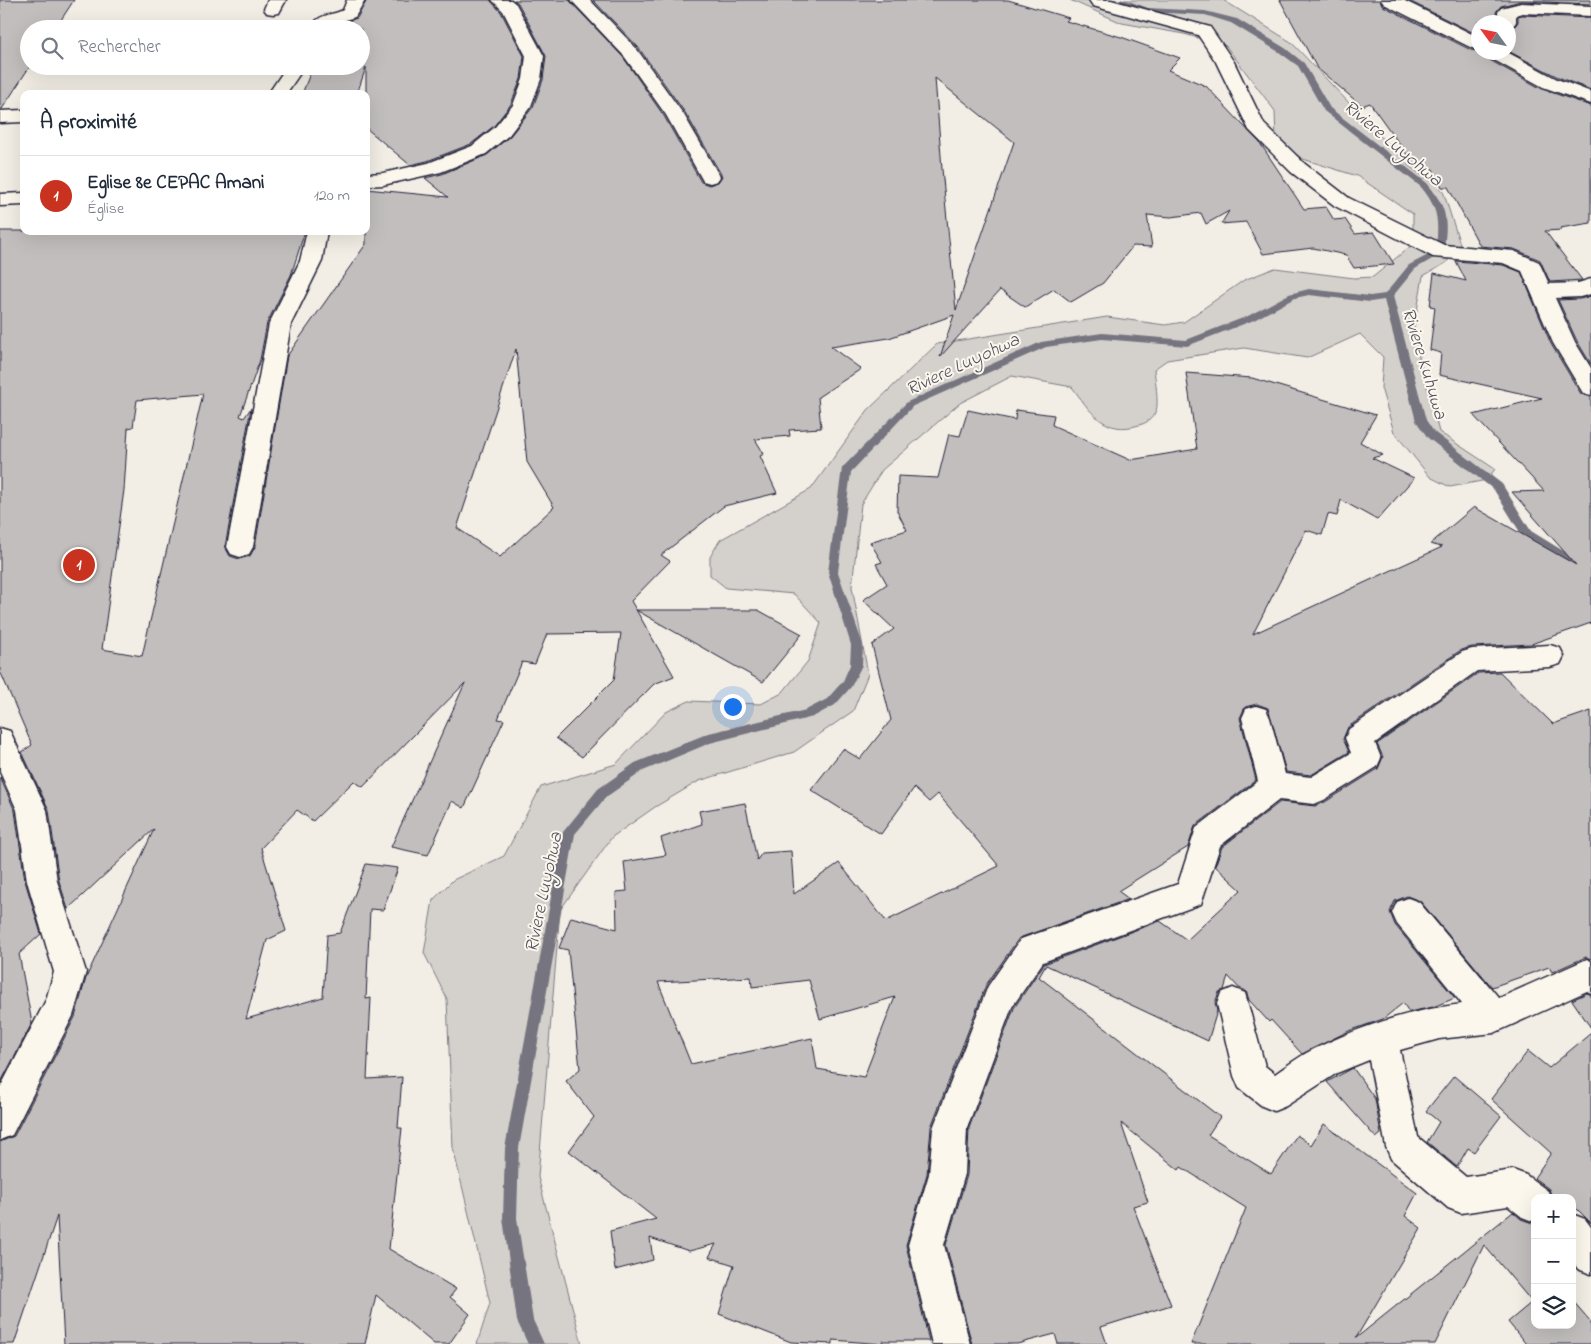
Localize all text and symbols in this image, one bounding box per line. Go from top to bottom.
north arrow [1471,15,1516,60]
search box [20,20,370,75]
icon: search [38,34,66,62]
text: Rechercher [78,34,161,61]
water label: Riviere Luyohwa [1337,94,1449,194]
text: À proximité [40,108,137,138]
text: Eglise 8e CEPAC Amani [87,170,264,197]
text: 1 [53,184,59,208]
text: 120 m [314,184,350,208]
text: Église [87,197,124,221]
water label: Riviere Kuhuwa [1394,305,1454,423]
water label: Riviere Luyohwa [902,327,1025,403]
pin: 1 [63,546,95,584]
your location [720,694,746,720]
water label: Riviere Luyohwa [519,829,571,955]
map controls [1531,1194,1576,1329]
button: + [1531,1194,1576,1239]
button: − [1531,1239,1576,1284]
button: layers [1531,1284,1576,1329]

